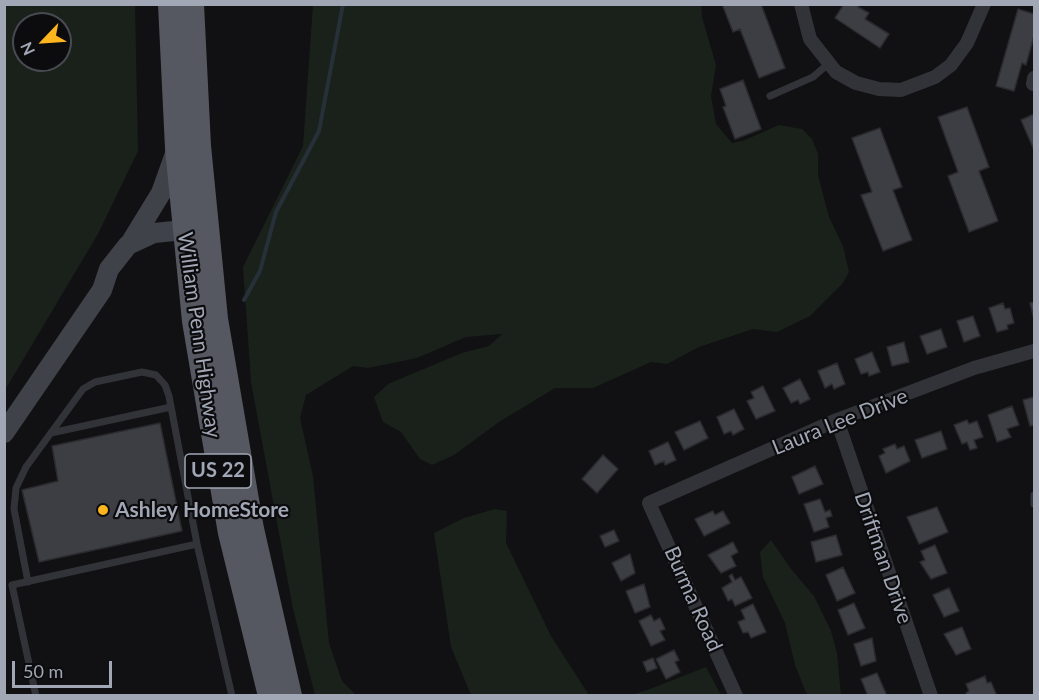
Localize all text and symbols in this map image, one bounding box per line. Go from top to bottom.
north arrow [12,12,72,72]
text: N [16,39,38,59]
street label: William Penn Highway [172,230,226,440]
street label: Laura Lee Drive [769,383,911,461]
road number: US 22 [185,454,251,488]
street label: Driftman Drive [849,489,917,627]
place label: Ashley HomeStore [115,497,289,523]
marker: Ashley HomeStore [96,503,110,517]
street label: Burma Road [659,543,727,655]
scale bar [15,649,116,687]
text: 50 m [23,660,63,682]

